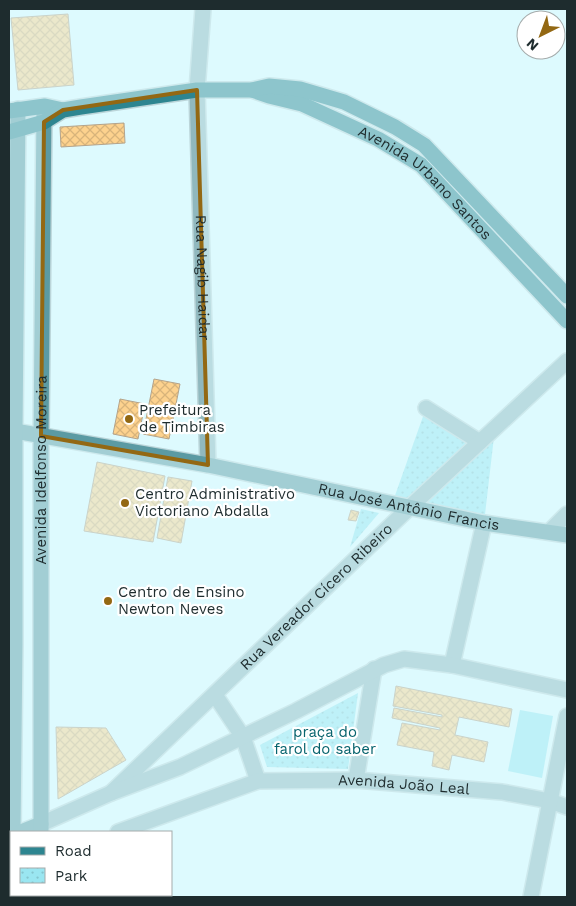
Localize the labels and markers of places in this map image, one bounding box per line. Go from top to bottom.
place label: Prefeitura de Timbiras [139,401,225,436]
marker: Prefeitura de Timbiras [123,413,135,425]
place label: Centro Administrativo Victoriano Abdalla [135,485,295,520]
marker: Centro Administrativo Victoriano Abdalla [119,497,131,509]
place label: Centro de Ensino Newton Neves [118,583,245,618]
marker: Centro de Ensino Newton Neves [102,595,114,607]

